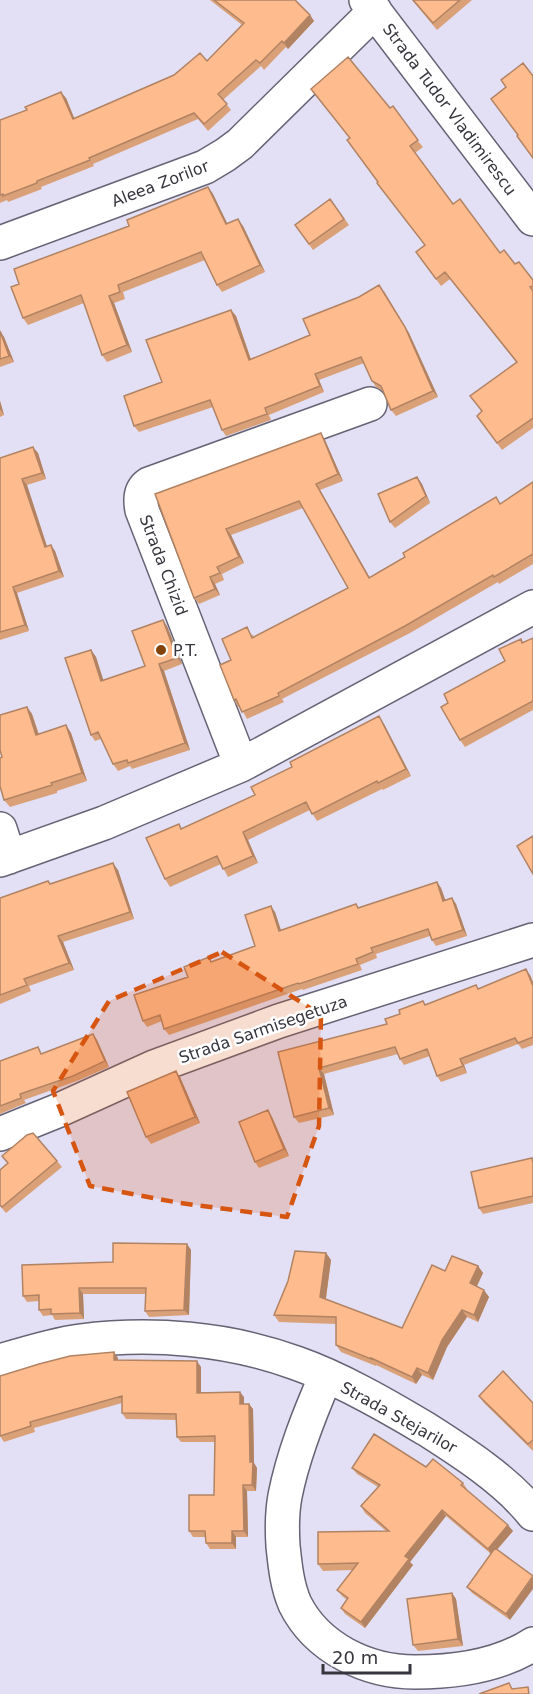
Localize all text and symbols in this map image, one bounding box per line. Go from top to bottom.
street label: Strada Tudor Vladimirescu [379,20,520,199]
street label: Aleea Zorilor [109,156,212,211]
street label: Strada Chizid [136,512,192,618]
place label: P.T. [173,641,198,660]
marker: P.T. [154,643,168,657]
street label: Strada Sarmisegetuza [176,992,350,1067]
street label: Strada Stejarilor [337,1378,461,1458]
scale bar [323,1637,410,1675]
text: 20 m [332,1647,378,1668]

